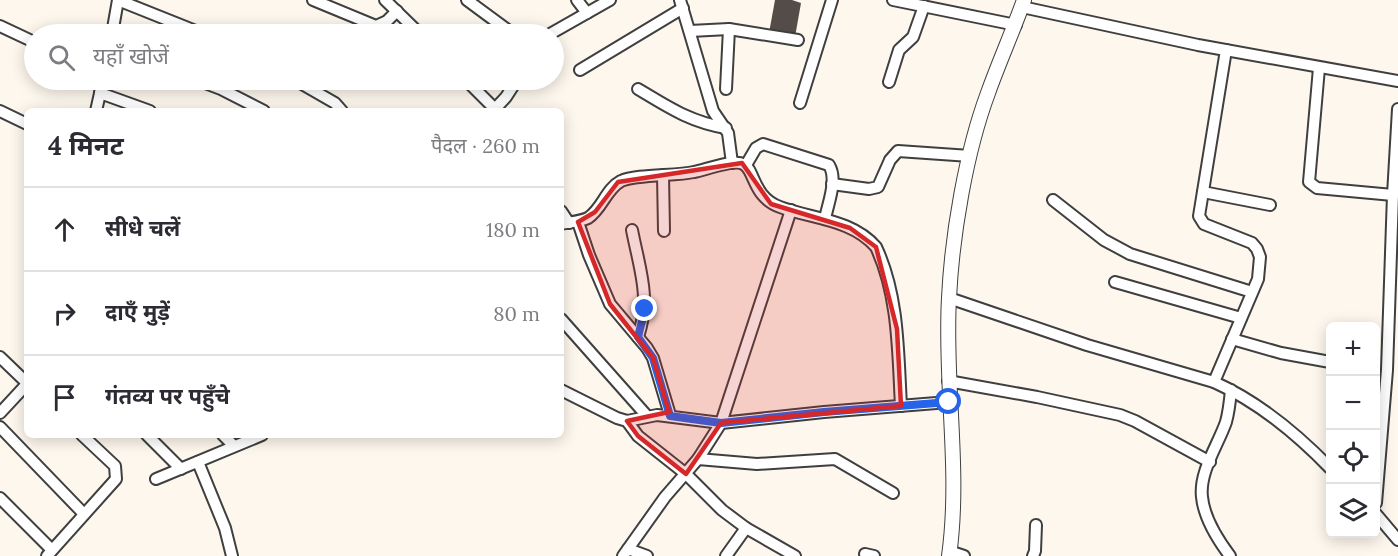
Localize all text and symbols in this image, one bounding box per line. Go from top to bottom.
search box [24,24,564,90]
icon: search [45,41,78,74]
text: यहाँ खोजें [93,42,169,70]
text: 4 मिनट [48,129,124,162]
text: पैदल · 260 m [431,133,540,158]
icon: ahead [48,213,81,246]
text: सीधे चलें [105,214,180,242]
text: 180 m [486,217,540,242]
route end [631,295,657,321]
icon: right [48,297,81,330]
text: दाएँ मुड़ें [105,298,170,326]
text: 80 m [493,301,540,326]
map controls [1326,322,1380,538]
button: + [1326,322,1380,376]
button: − [1326,376,1380,430]
icon: arrive [48,381,81,414]
text: गंतव्य पर पहुँचे [105,382,230,410]
route start [935,388,961,414]
button: locate [1326,430,1380,484]
button: layers [1326,484,1380,538]

